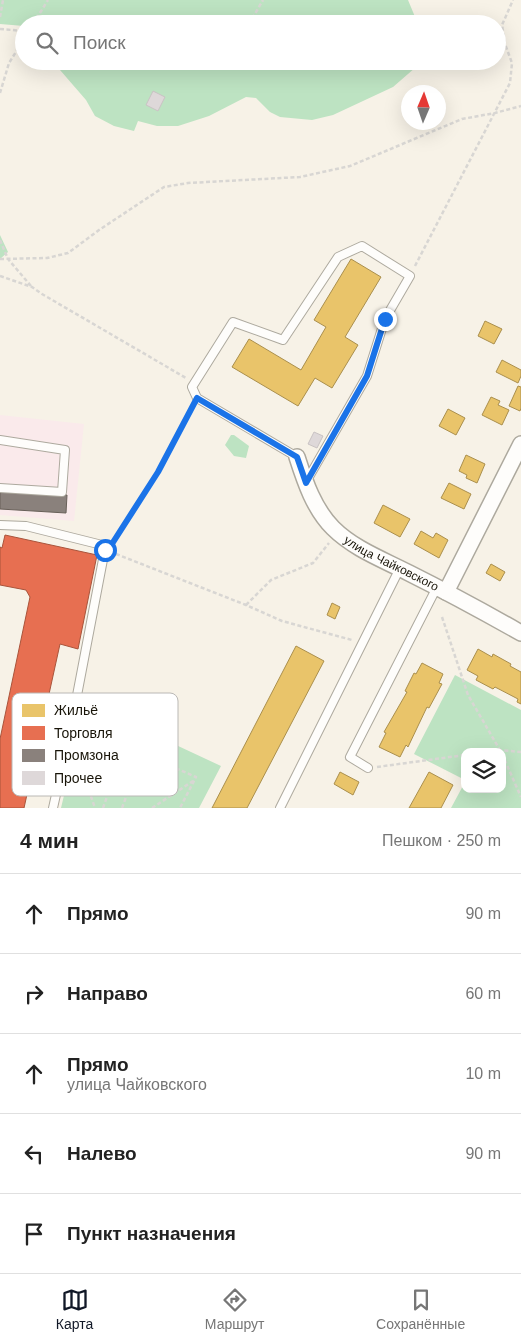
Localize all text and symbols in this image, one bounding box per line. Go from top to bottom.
search box [15,15,506,70]
icon: search [33,29,61,57]
text: Поиск [73,32,126,53]
north arrow [401,85,446,130]
route end [374,308,397,331]
street label: улица Чайковского [341,533,441,594]
route start [94,539,117,562]
legend [12,693,178,796]
text: Жильё [54,702,98,718]
text: Торговля [54,725,112,741]
text: Промзона [54,747,119,763]
map controls [461,748,506,793]
button: layers [461,748,506,793]
text: Прочее [54,770,102,786]
text: 4 мин [20,829,79,852]
text: Пешком · 250 m [382,832,501,849]
icon: ahead [20,900,48,928]
text: Прямо [67,903,129,924]
text: 90 m [465,905,501,922]
icon: right [20,980,48,1008]
text: Направо [67,983,148,1004]
text: 60 m [465,985,501,1002]
text: Прямо [67,1054,129,1075]
icon: ahead [20,1060,48,1088]
text: 10 m [465,1065,501,1082]
text: улица Чайковского [67,1076,207,1093]
icon: left [20,1140,48,1168]
text: Налево [67,1143,137,1164]
text: 90 m [465,1145,501,1162]
icon: arrive [20,1220,48,1248]
text: Пункт назначения [67,1223,236,1244]
tab: Карта [56,1286,93,1332]
tab: Маршрут [205,1286,264,1332]
tab: Сохранённые [376,1286,465,1332]

